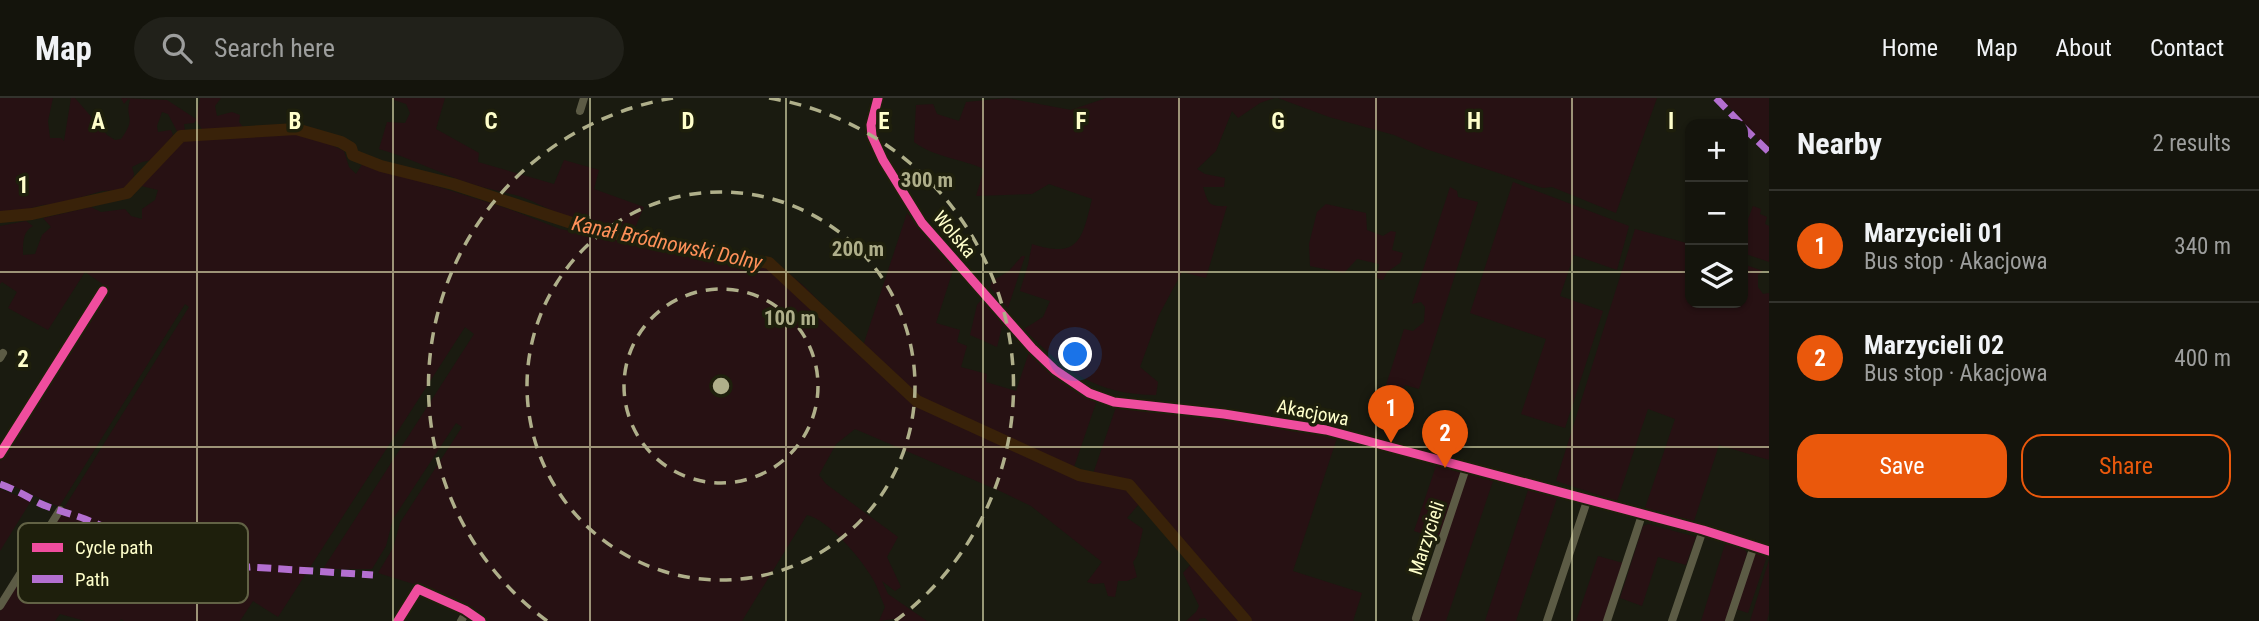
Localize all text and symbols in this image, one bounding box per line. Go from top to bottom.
search box [134,17,624,80]
text: Map [35,29,92,68]
icon: search [158,29,196,67]
text: Search here [214,33,335,63]
text: Home [1882,34,1938,62]
text: Map [1976,34,2018,62]
text: About [2056,34,2112,62]
text: Contact [2150,34,2224,62]
text: A [91,108,105,135]
text: B [289,108,301,135]
text: C [484,108,498,135]
text: D [682,108,695,135]
text: E [878,108,890,135]
text: F [1076,108,1087,135]
text: G [1271,108,1285,135]
text: H [1467,108,1481,135]
text: I [1668,108,1674,135]
map controls [1685,119,1748,308]
button: + [1685,119,1748,182]
text: Nearby [1797,126,1882,161]
text: 2 results [2153,130,2231,157]
text: 300 m [901,168,953,192]
text: 1 [17,172,29,199]
button: − [1685,182,1748,245]
street label: Wolska [928,206,981,263]
water label: Kanał Bródnowski Dolny [570,211,765,275]
text: Marzycieli 01 [1864,218,2004,248]
text: 1 [1814,233,1826,260]
text: 340 m [2174,233,2231,260]
text: 200 m [832,237,884,261]
button: layers [1685,245,1748,308]
text: Bus stop · Akacjowa [1864,248,2048,275]
text: 100 m [764,306,816,330]
text: Marzycieli 02 [1864,330,2004,360]
your location [1058,337,1092,371]
text: 2 [1814,345,1826,372]
text: 400 m [2174,345,2231,372]
text: 2 [17,346,29,373]
text: Bus stop · Akacjowa [1864,360,2048,387]
centre of rings [709,374,733,398]
pin: 1 [1368,385,1414,443]
street label: Akacjowa [1275,394,1351,431]
pin: 2 [1422,410,1468,468]
button: Save [1797,434,2007,498]
button: Share [2021,434,2231,498]
street label: Marzycieli [1404,498,1449,578]
legend [18,523,248,603]
text: Cycle path [75,536,153,559]
text: Path [75,568,109,591]

